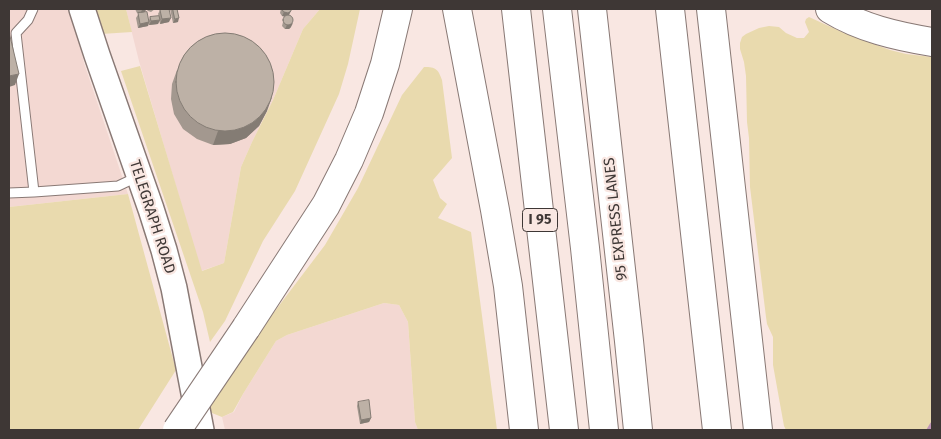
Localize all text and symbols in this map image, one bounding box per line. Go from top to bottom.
street label: 95 EXPRESS LANES [601,157,631,281]
street label: TELEGRAPH ROAD [125,158,179,276]
road number: I 95 [522,208,558,232]

